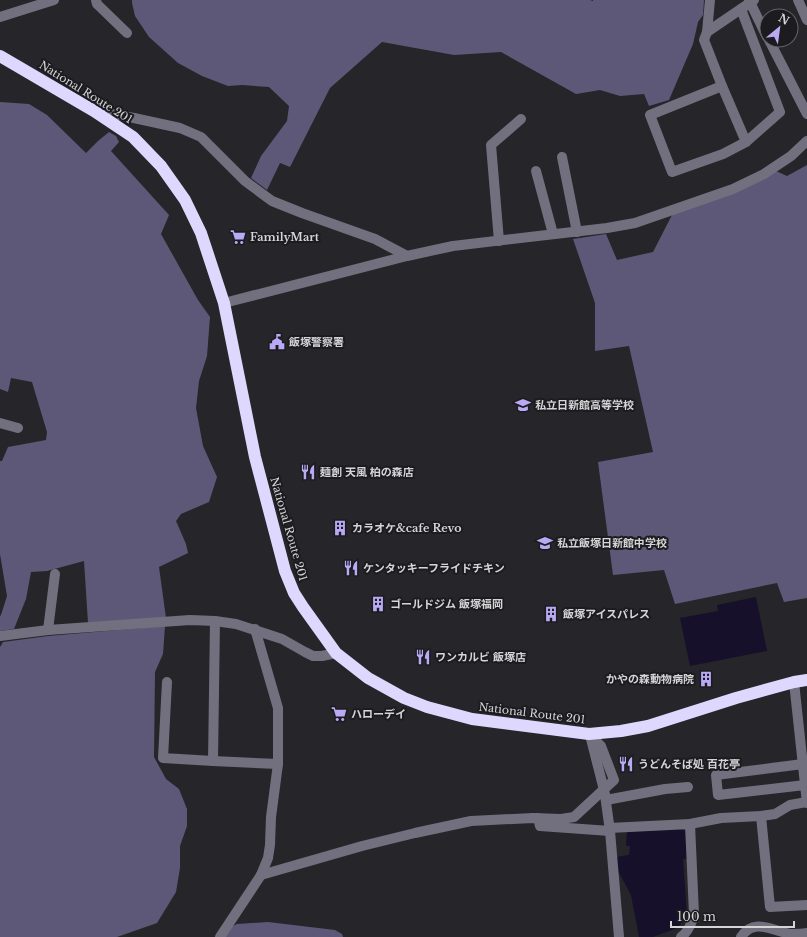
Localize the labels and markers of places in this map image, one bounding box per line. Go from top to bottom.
supermarket icon: FamilyMart [229,228,247,246]
place label: FamilyMart [250,230,320,244]
public building icon: 飯塚警察署 [268,333,286,351]
place label: 飯塚警察署 [288,335,344,349]
school or university icon: 私立日新館高等学校 [514,396,532,414]
place label: 私立日新館高等学校 [535,398,634,412]
restaurant icon: 麺創 天風 柏の森店 [299,463,317,481]
place label: 麺創 天風 柏の森店 [319,465,414,479]
building icon: カラオケ&cafe Revo [331,519,349,537]
place label: カラオケ&cafe Revo [352,521,461,535]
school or university icon: 私立飯塚日新館中学校 [536,534,554,552]
place label: 私立飯塚日新館中学校 [557,536,667,550]
restaurant icon: ケンタッキーフライドチキン [342,559,360,577]
place label: ケンタッキーフライドチキン [363,561,505,575]
building icon: ゴールドジム 飯塚福岡 [369,595,387,613]
place label: ゴールドジム 飯塚福岡 [390,597,503,611]
building icon: 飯塚アイスパレス [542,605,560,623]
place label: 飯塚アイスパレス [562,607,650,621]
restaurant icon: ワンカルビ 飯塚店 [414,648,432,666]
place label: ワンカルビ 飯塚店 [435,650,526,664]
building icon: かやの森動物病院 [697,670,715,688]
place label: かやの森動物病院 [606,672,694,686]
supermarket icon: ハローデイ [330,705,348,723]
place label: ハローデイ [351,707,406,721]
restaurant icon: うどんそば処 百花亭 [617,755,635,773]
place label: うどんそば処 百花亭 [638,757,740,771]

